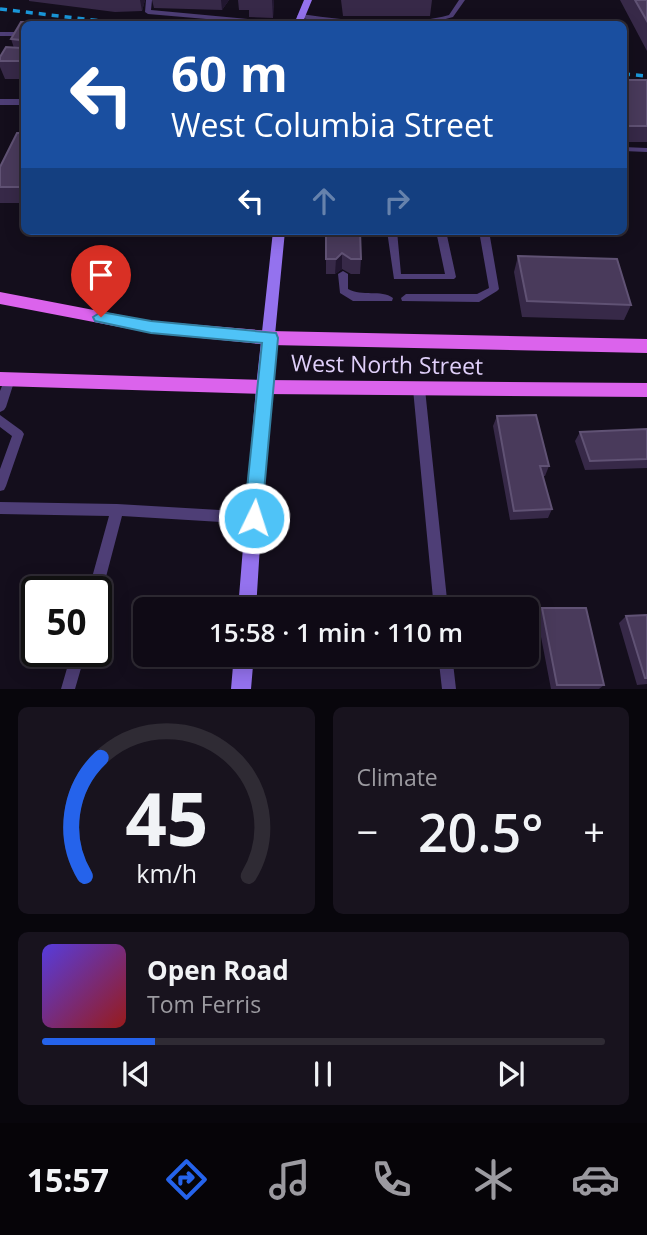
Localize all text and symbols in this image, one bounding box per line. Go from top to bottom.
text: 60 m [171,40,288,106]
icon: left [56,49,147,140]
text: West Columbia Street [171,103,493,146]
icon: left [232,182,270,220]
icon: ahead [305,182,343,220]
icon: right [378,182,416,220]
pin [71,245,131,317]
icon: arrive [82,256,120,294]
street label: West North Street [291,346,483,382]
position arrow [217,481,291,555]
speed limit sign: 50 [21,576,112,667]
text: 15:58 · 1 min · 110 m [209,614,463,650]
text: Climate [357,761,438,793]
text: 45 [125,769,208,868]
text: 20.5° [418,796,544,867]
text: − [357,805,378,857]
text: + [583,805,605,857]
text: km/h [136,856,197,890]
text: Open Road [147,952,289,988]
text: Tom Ferris [147,988,261,1020]
icon: previous [117,1055,155,1093]
icon: pause [304,1055,342,1093]
icon: next [492,1055,530,1093]
icon: directions [162,1155,211,1204]
icon: music [265,1155,314,1204]
icon: phone [367,1155,416,1204]
icon: climate [469,1155,518,1204]
icon: car [571,1155,620,1204]
text: 15:57 [27,1158,109,1201]

